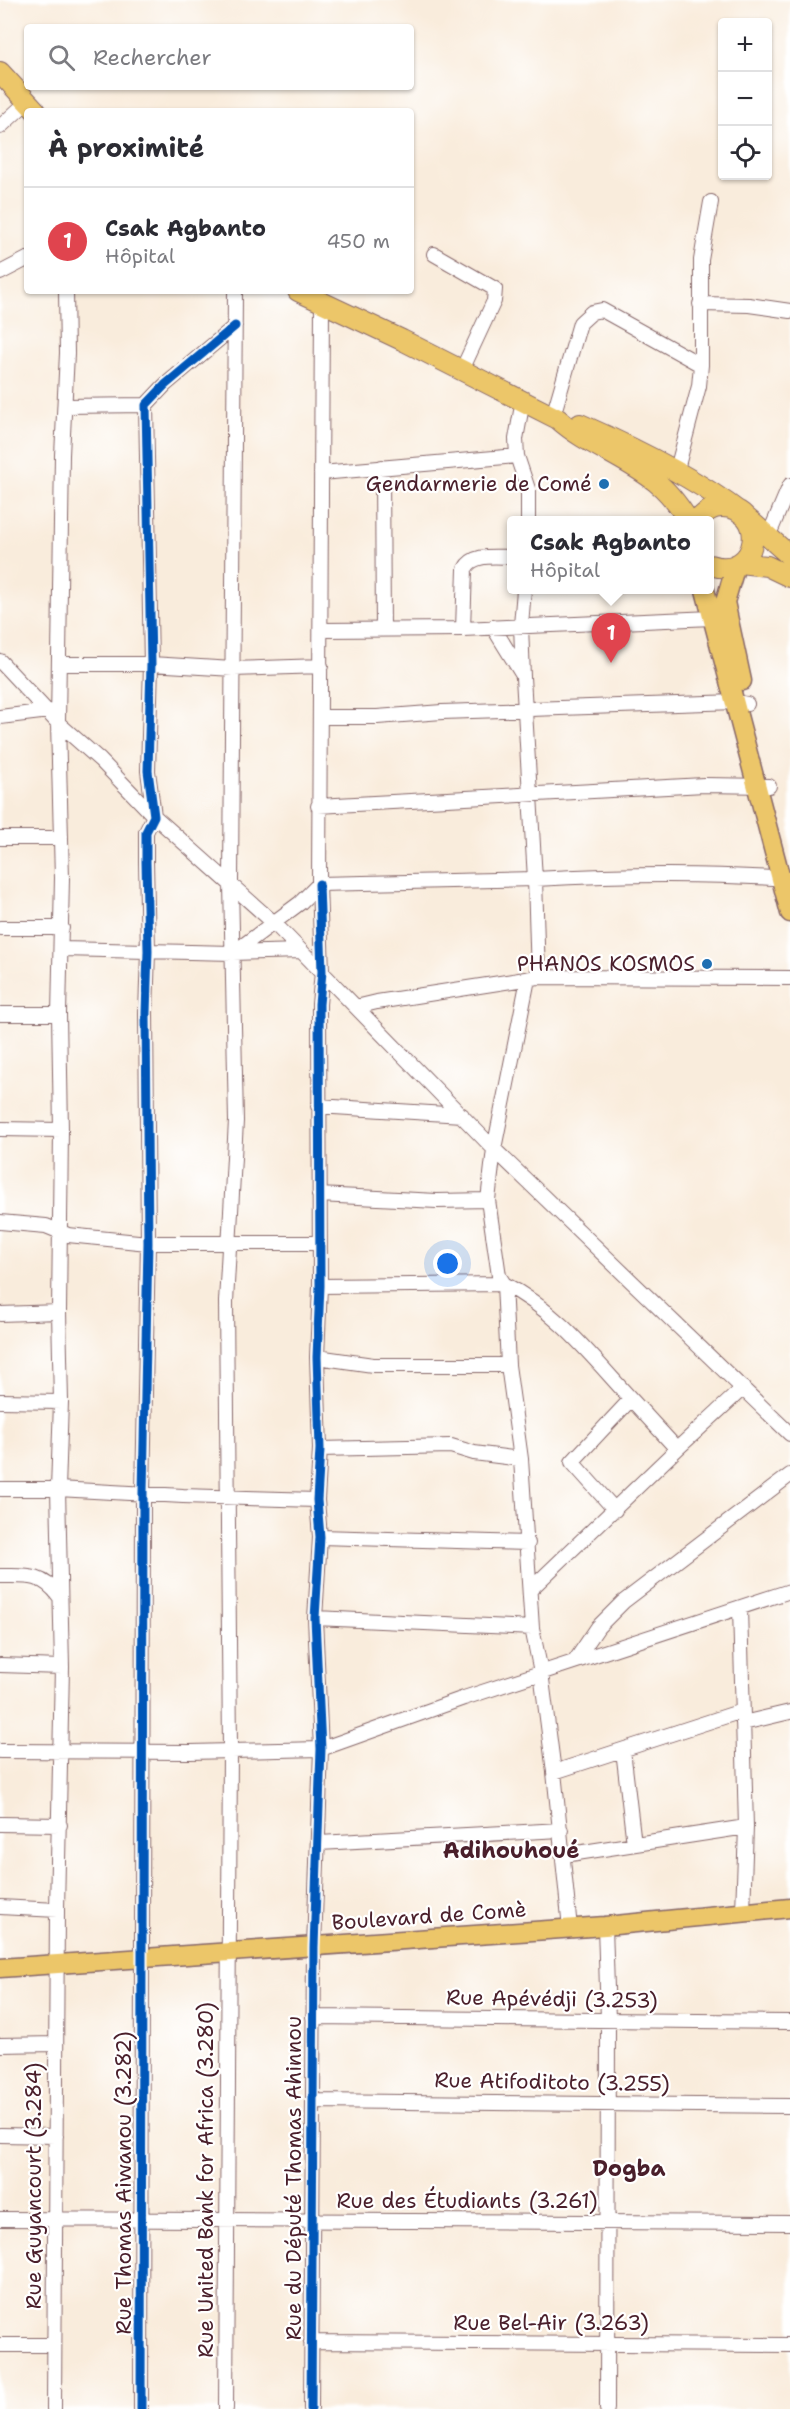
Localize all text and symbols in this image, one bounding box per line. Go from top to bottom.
map controls [718,18,772,180]
button: + [718,18,772,72]
search box [24,24,414,90]
icon: search [45,41,78,74]
text: Rechercher [93,43,212,72]
button: − [718,72,772,126]
button: locate [718,126,772,180]
text: À proximité [48,130,204,165]
text: Csak Agbanto [105,214,266,243]
text: 1 [63,228,72,254]
text: 450 m [326,228,390,254]
text: Hôpital [105,243,175,269]
place label: Gendarmerie de Comé [366,470,592,498]
marker: Gendarmerie de Comé [597,477,611,491]
popup [507,516,714,594]
text: Csak Agbanto [530,528,691,557]
text: Hôpital [530,557,600,583]
pin: 1 [592,614,630,663]
place label: PHANOS KOSMOS [517,950,695,978]
marker: PHANOS KOSMOS [700,957,714,971]
your location [433,1249,462,1278]
district label: Adihouhoué [443,1836,579,1865]
street label: Boulevard de Comè [331,1895,527,1937]
street label: Rue Apévédji (3.253) [446,1983,658,2015]
street label: Rue United Bank for Africa (3.280) [192,2002,220,2358]
street label: Rue du Député Thomas Ahinnou [280,2016,308,2340]
street label: Rue Thomas Aiwanou (3.282) [110,2032,138,2334]
street label: Rue Guyancourt (3.284) [20,2063,48,2309]
street label: Rue Atifoditoto (3.255) [434,2066,670,2098]
district label: Dogba [592,2154,666,2183]
street label: Rue des Étudiants (3.261) [336,2186,598,2215]
street label: Rue Bel-Air (3.263) [453,2309,649,2337]

